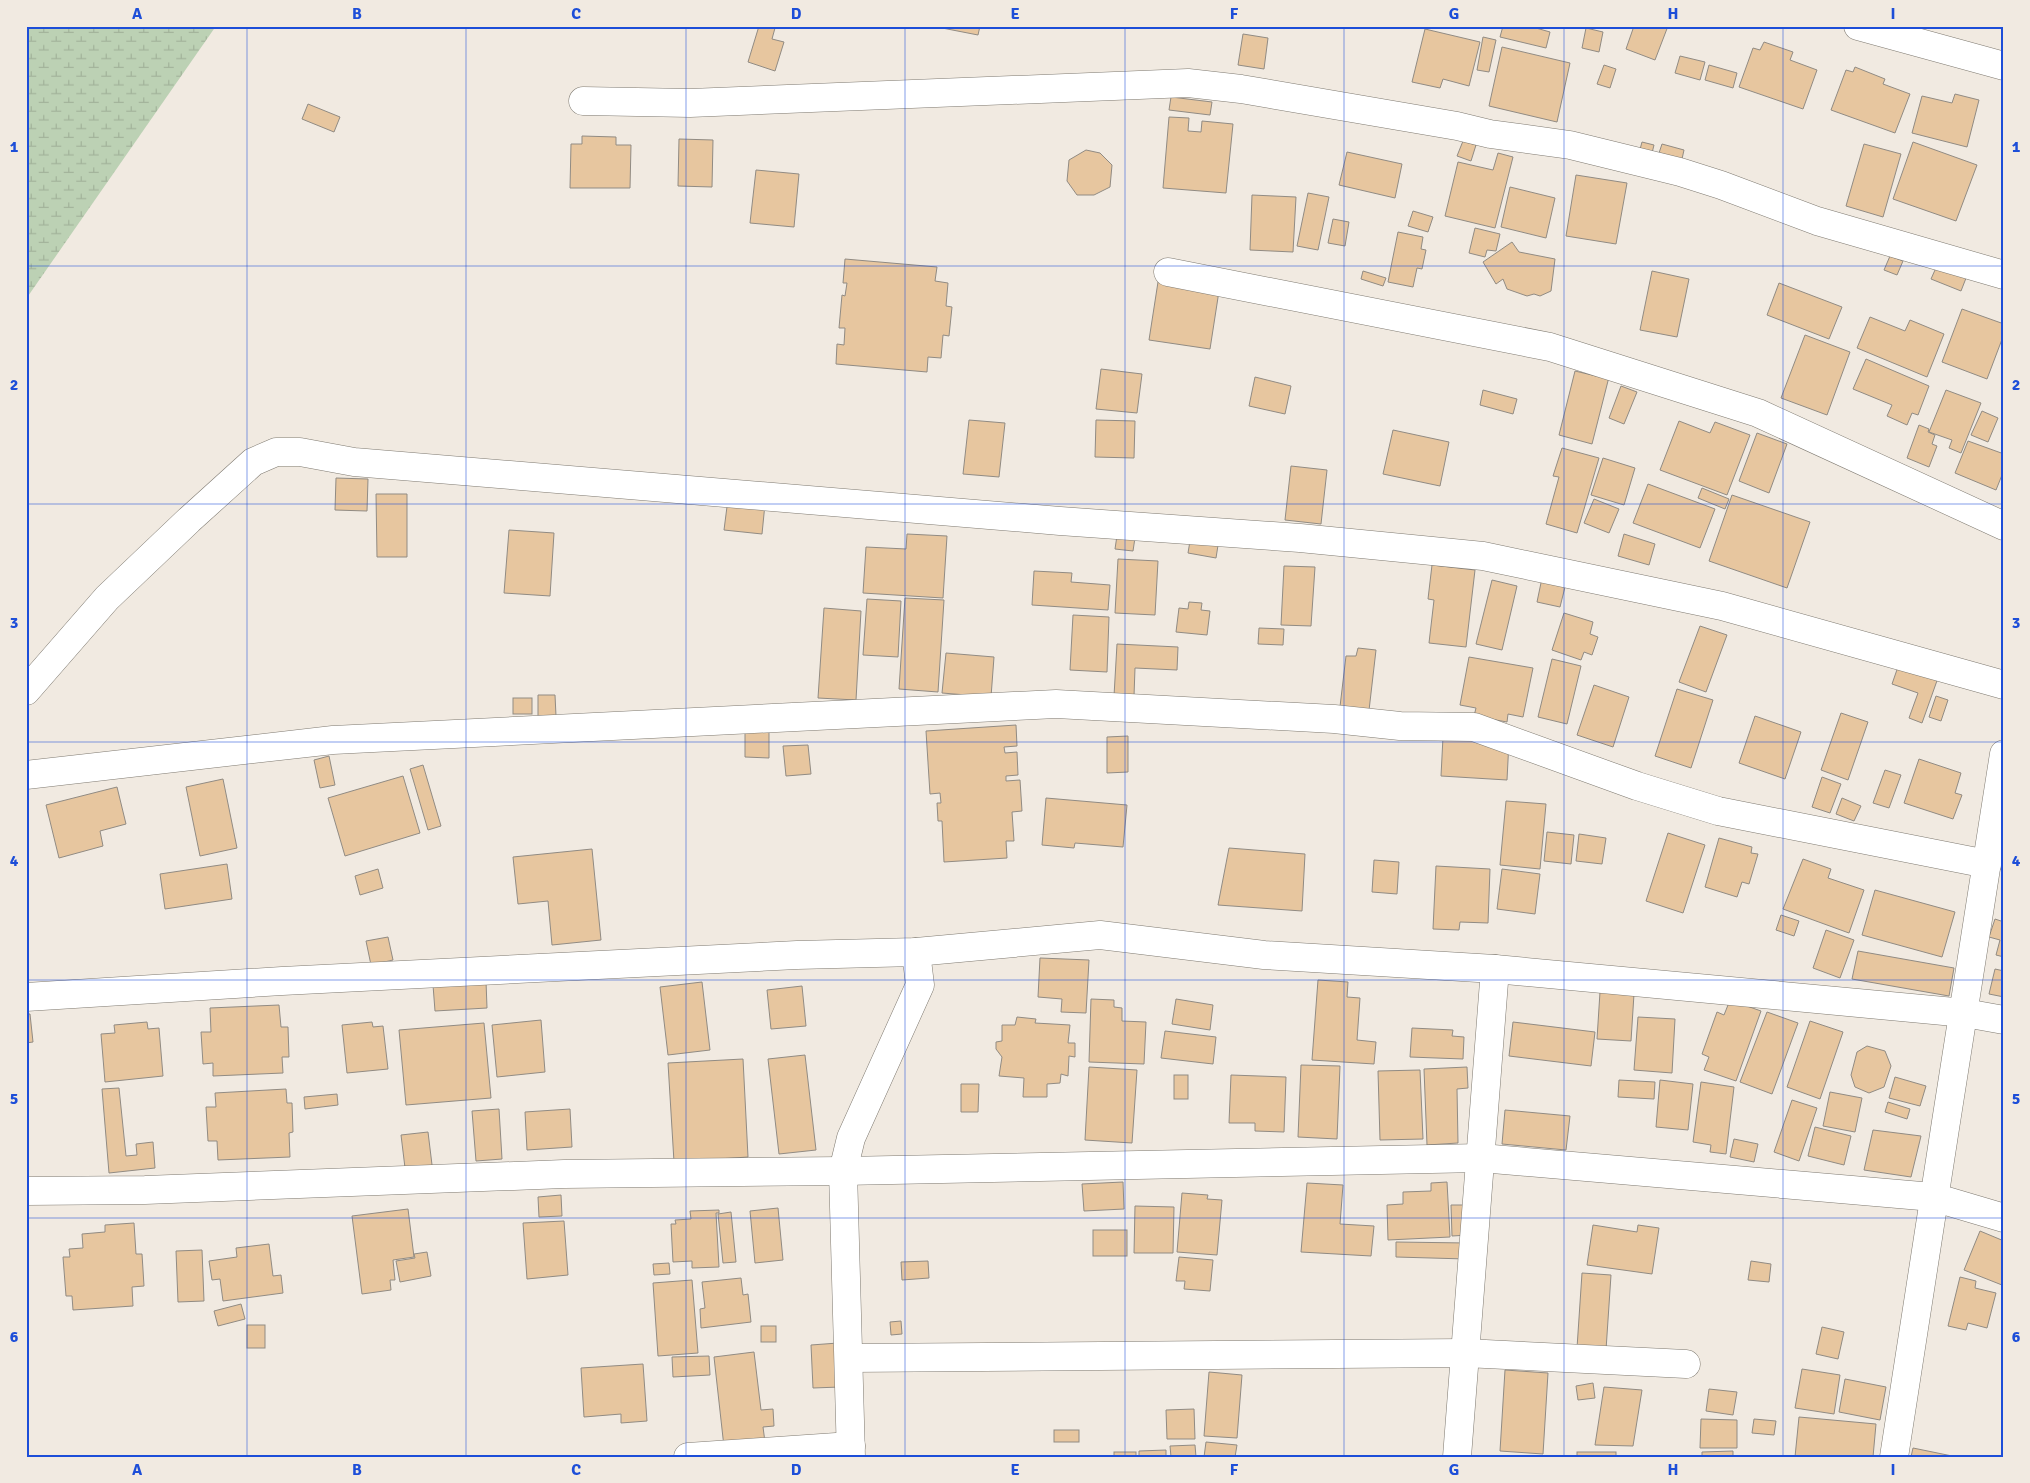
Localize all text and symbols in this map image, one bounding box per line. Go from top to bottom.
text: A [132,4,143,24]
text: B [352,4,362,24]
text: C [571,4,581,24]
text: D [791,4,802,24]
text: E [1010,4,1020,24]
text: F [1230,4,1239,24]
text: G [1449,4,1459,24]
text: H [1668,4,1678,24]
text: I [1890,4,1896,24]
text: 1 [10,137,19,157]
text: 1 [2012,137,2021,157]
text: 2 [10,375,18,395]
text: 2 [2012,375,2020,395]
text: 3 [10,613,18,633]
text: 3 [2012,613,2020,633]
text: 4 [10,851,19,871]
text: 4 [2012,851,2021,871]
text: 5 [10,1089,18,1109]
text: 5 [2012,1089,2020,1109]
text: 6 [10,1327,19,1347]
text: 6 [2012,1327,2021,1347]
text: A [132,1460,143,1480]
text: B [352,1460,362,1480]
text: C [571,1460,581,1480]
text: D [791,1460,802,1480]
text: E [1010,1460,1020,1480]
text: F [1230,1460,1239,1480]
text: G [1449,1460,1459,1480]
text: H [1668,1460,1678,1480]
text: I [1890,1460,1896,1480]

